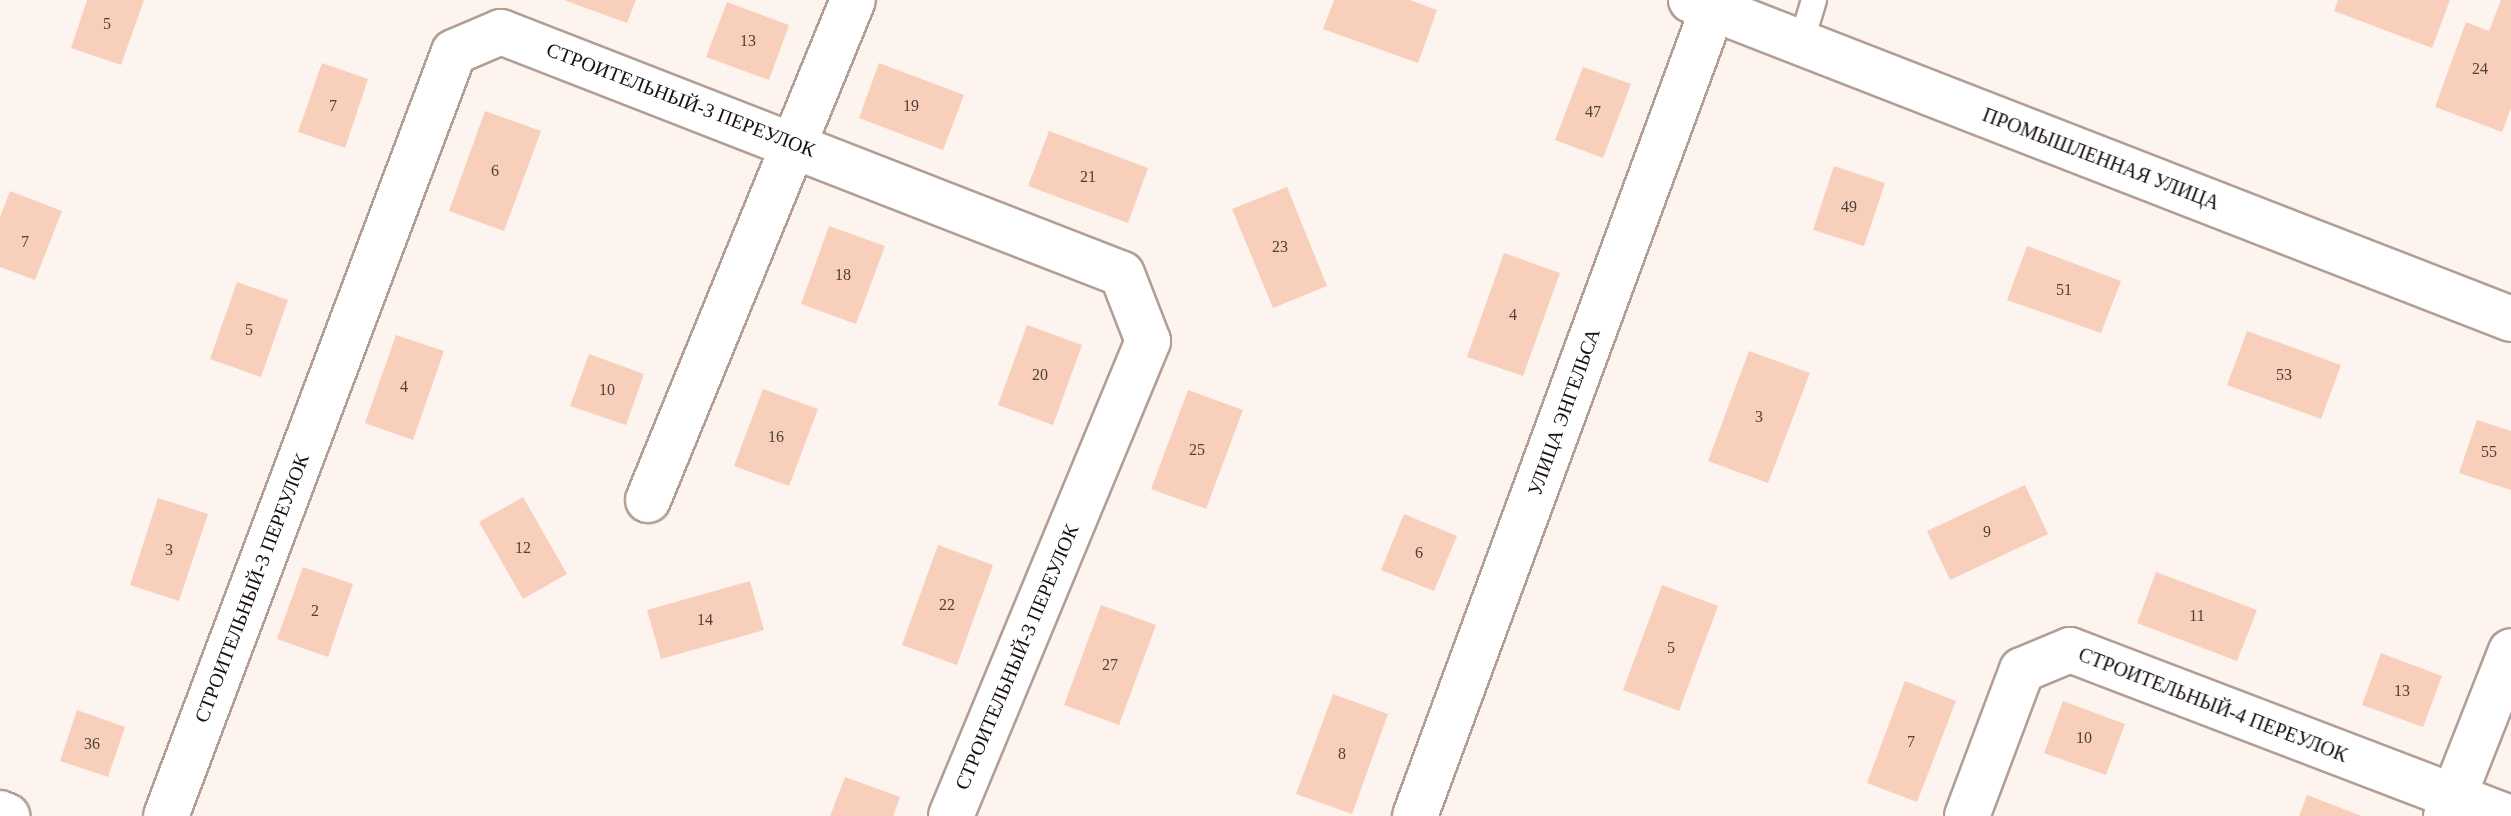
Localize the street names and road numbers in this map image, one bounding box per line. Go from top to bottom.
street label: СТРОИТЕЛЬНЫЙ-3 ПЕРЕУЛОК [543,38,819,162]
street label: ПРОМЫШЛЕННАЯ УЛИЦА [1979,103,2223,215]
street label: УЛИЦА ЭНГЕЛЬСА [1523,325,1605,499]
street label: СТРОИТЕЛЬНЫЙ-3 ПЕРЕУЛОК [190,450,314,726]
street label: СТРОИТЕЛЬНЫЙ-3 ПЕРЕУЛОК [950,521,1084,793]
street label: СТРОИТЕЛЬНЫЙ-4 ПЕРЕУЛОК [2075,643,2351,767]

